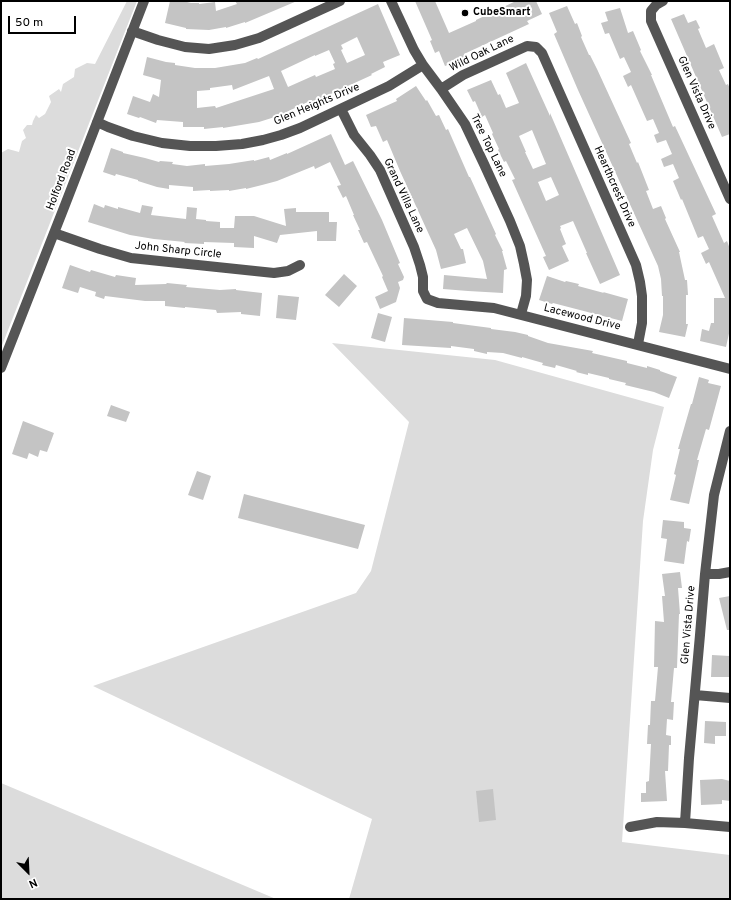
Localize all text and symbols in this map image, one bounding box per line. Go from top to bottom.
place label: CubeSmart [473,6,531,20]
scale bar [10,8,78,34]
marker: CubeSmart [460,8,470,18]
text: 50 m [15,15,43,31]
street label: Wild Oak Lane [448,33,516,75]
street label: Glen Vista Drive [674,54,718,132]
street label: Glen Heights Drive [272,81,362,129]
street label: Tree Top Lane [467,112,509,180]
street label: Hearthcrest Drive [590,144,638,230]
street label: Holford Road [44,148,80,212]
street label: Grand Villa Lane [380,156,426,236]
street label: John Sharp Circle [134,240,222,262]
street label: Lacewood Drive [542,302,622,334]
street label: Glen Vista Drive [679,585,699,665]
north arrow [8,852,48,892]
text: N [26,875,39,891]

